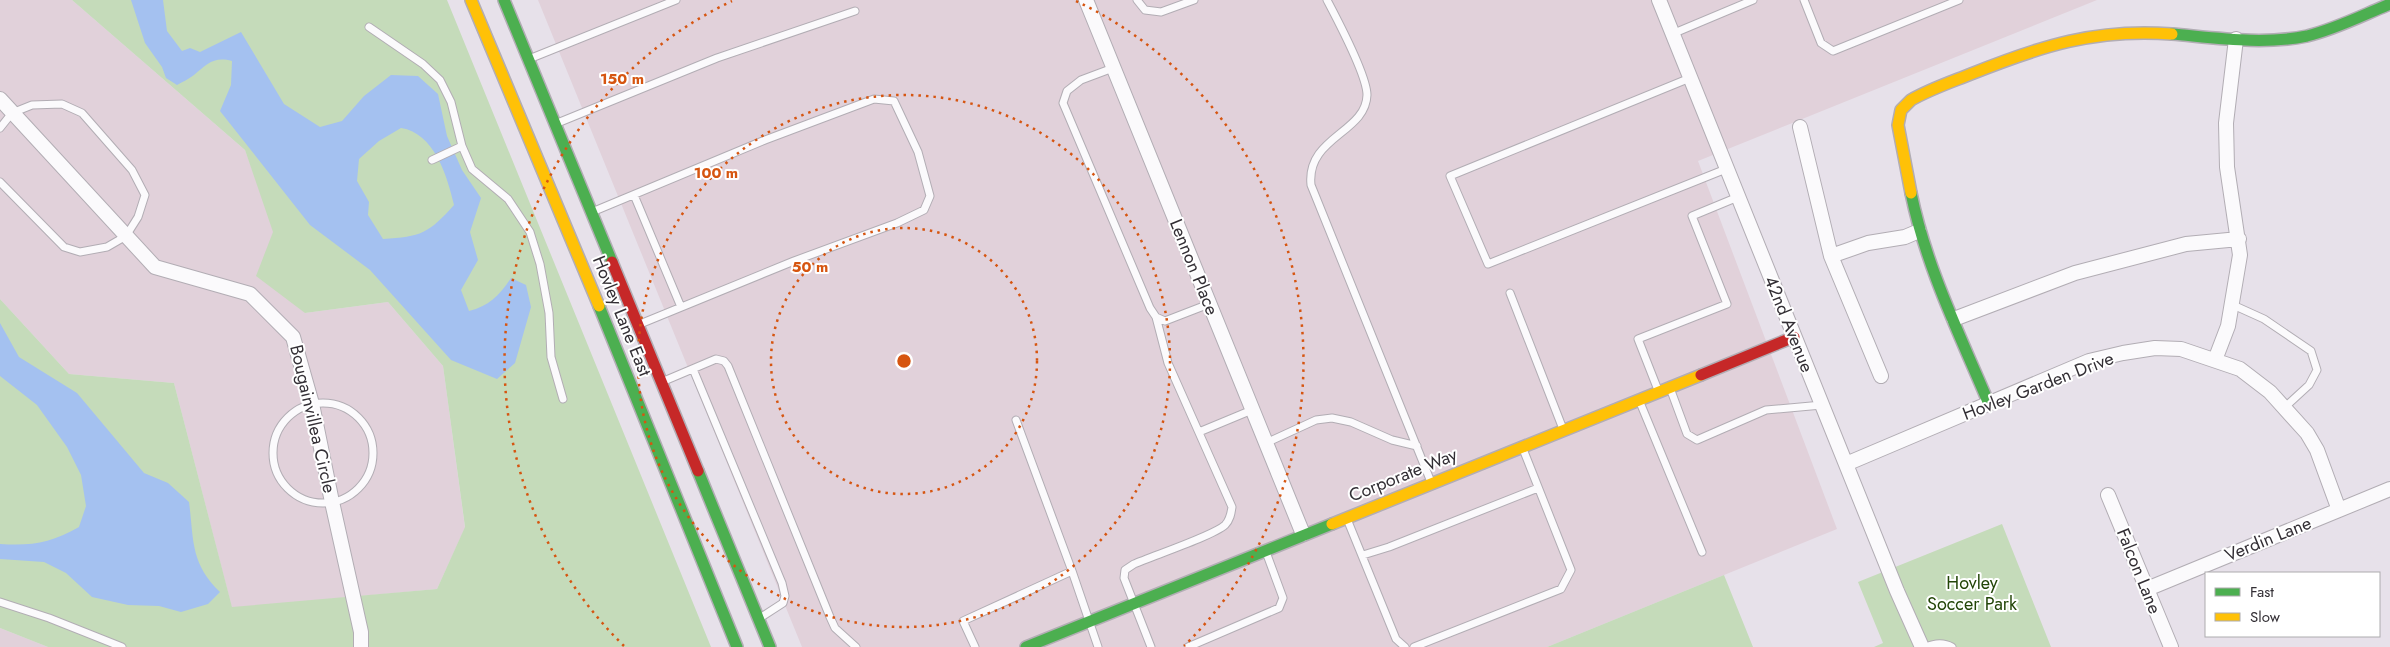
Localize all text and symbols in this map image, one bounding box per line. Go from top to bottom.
text: 150 m [600,68,644,90]
text: 100 m [694,162,738,184]
street label: Lennon Place [1163,215,1225,319]
street label: Hovley Lane East [586,252,658,381]
text: 50 m [792,256,828,278]
street label: 42nd Avenue [1758,272,1820,376]
street label: Bougainvillea Circle [283,342,343,496]
street label: Hovley Garden Drive [1959,345,2117,427]
centre of rings [895,352,913,370]
street label: Corporate Way [1345,441,1461,509]
street label: Verdin Lane [2221,510,2315,568]
street label: Falcon Lane [2110,524,2168,618]
park label: Hovley Soccer Park [1927,570,2017,617]
legend [2205,572,2380,637]
text: Fast [2250,581,2274,603]
text: Slow [2250,606,2281,628]

